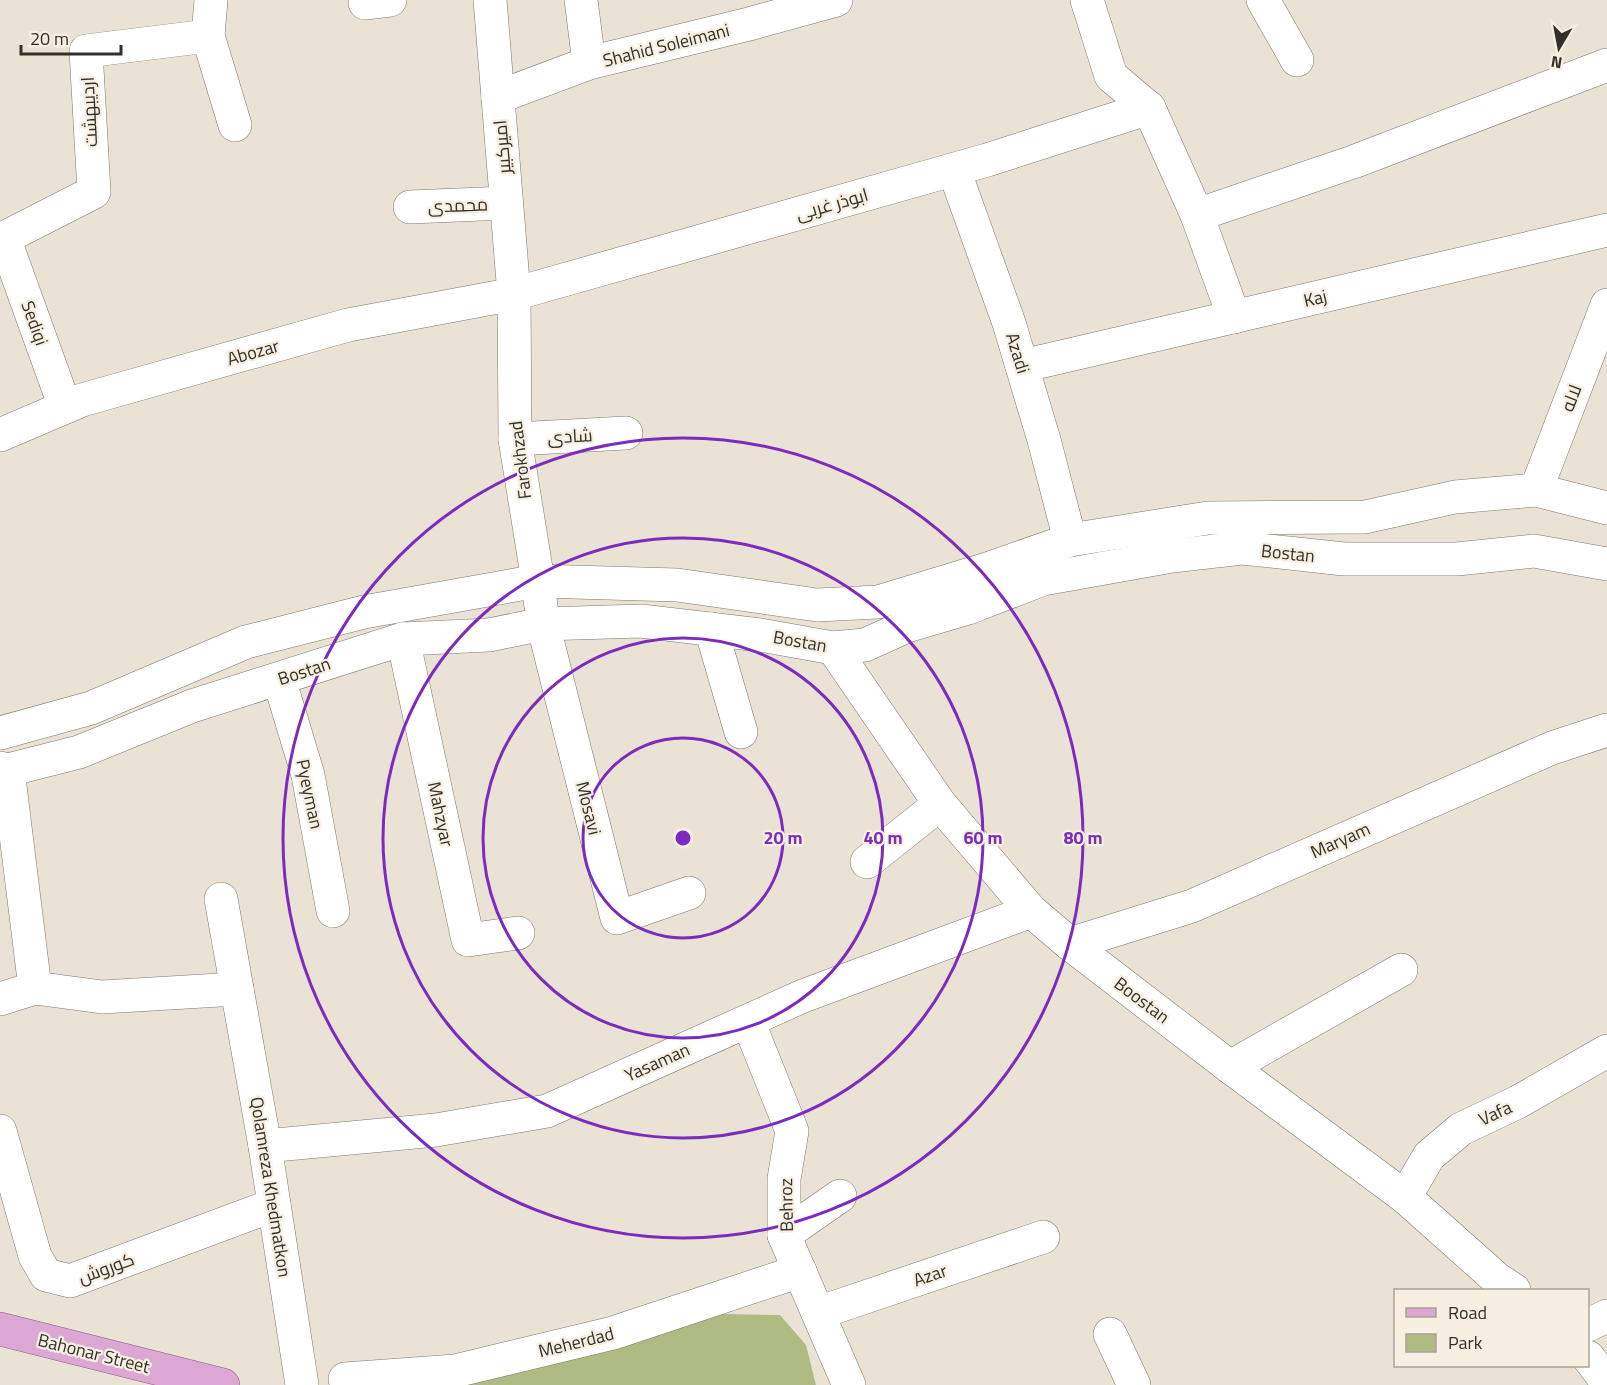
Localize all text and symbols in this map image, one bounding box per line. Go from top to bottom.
street label: Shahid Soleimani [600,16,732,74]
scale bar [21,18,122,56]
north arrow [1529,18,1589,78]
text: 20 m [30,25,69,52]
text: N [1549,50,1564,76]
street label: اردیبهشت [74,76,104,148]
street label: امیرکبیر [486,119,518,176]
street label: ابوذر غربی [793,181,871,227]
street label: محمدی [427,190,489,220]
street label: Kaj [1301,282,1329,314]
street label: Sediqi [14,297,56,349]
street label: Azadi [999,329,1037,377]
street label: Abozar [224,332,282,372]
street label: لاله [1554,381,1588,415]
street label: Farokhzad [502,419,538,501]
street label: شادی [547,421,593,451]
street label: Bostan [1260,537,1316,569]
street label: Bostan [771,623,829,659]
street label: Bostan [274,650,334,692]
street label: Pyeyman [289,757,331,831]
street label: Mosavi [569,778,609,838]
street label: Mahzyar [421,779,461,849]
street label: Maryam [1306,815,1374,865]
text: 20 m [763,824,803,851]
text: 40 m [863,824,903,851]
text: 60 m [963,824,1003,851]
text: 80 m [1063,824,1103,851]
centre of rings [673,828,693,848]
street label: Boostan [1109,970,1175,1030]
street label: Yasaman [620,1036,694,1088]
street label: Vafa [1474,1094,1516,1132]
street label: Qolamreza Khedmatkon [243,1095,299,1279]
street label: Behroz [772,1178,800,1232]
street label: کوروش [74,1245,138,1291]
street label: Azar [909,1257,951,1293]
legend [1394,1289,1589,1367]
text: Road [1448,1299,1487,1326]
street label: Meherdad [535,1320,617,1364]
street label: Bahonar Street [35,1326,153,1380]
text: Park [1448,1329,1483,1356]

